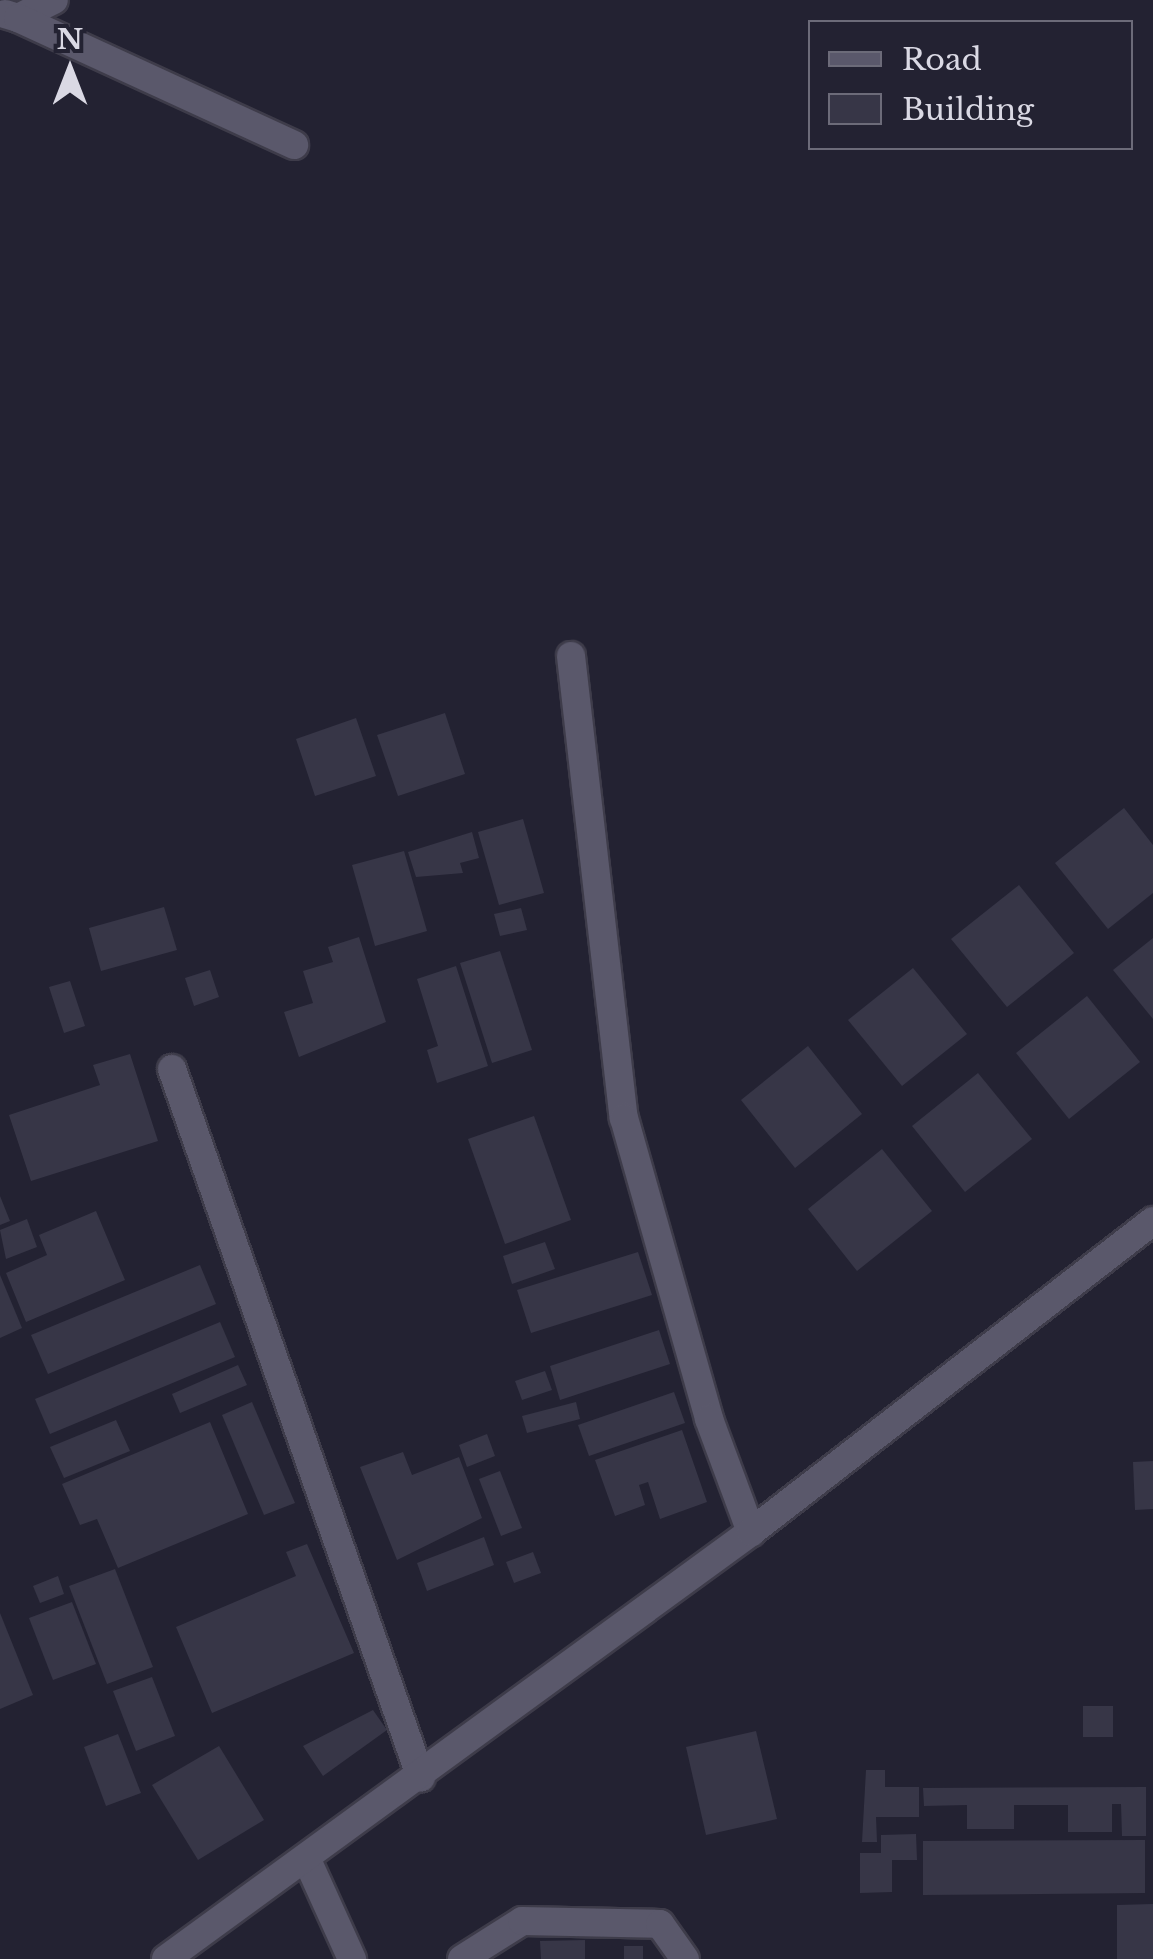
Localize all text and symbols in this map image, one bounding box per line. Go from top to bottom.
north arrow [20,20,120,120]
legend [808,20,1133,150]
text: N [57,22,83,57]
text: Road [902,41,982,78]
text: Building [902,91,1034,128]

